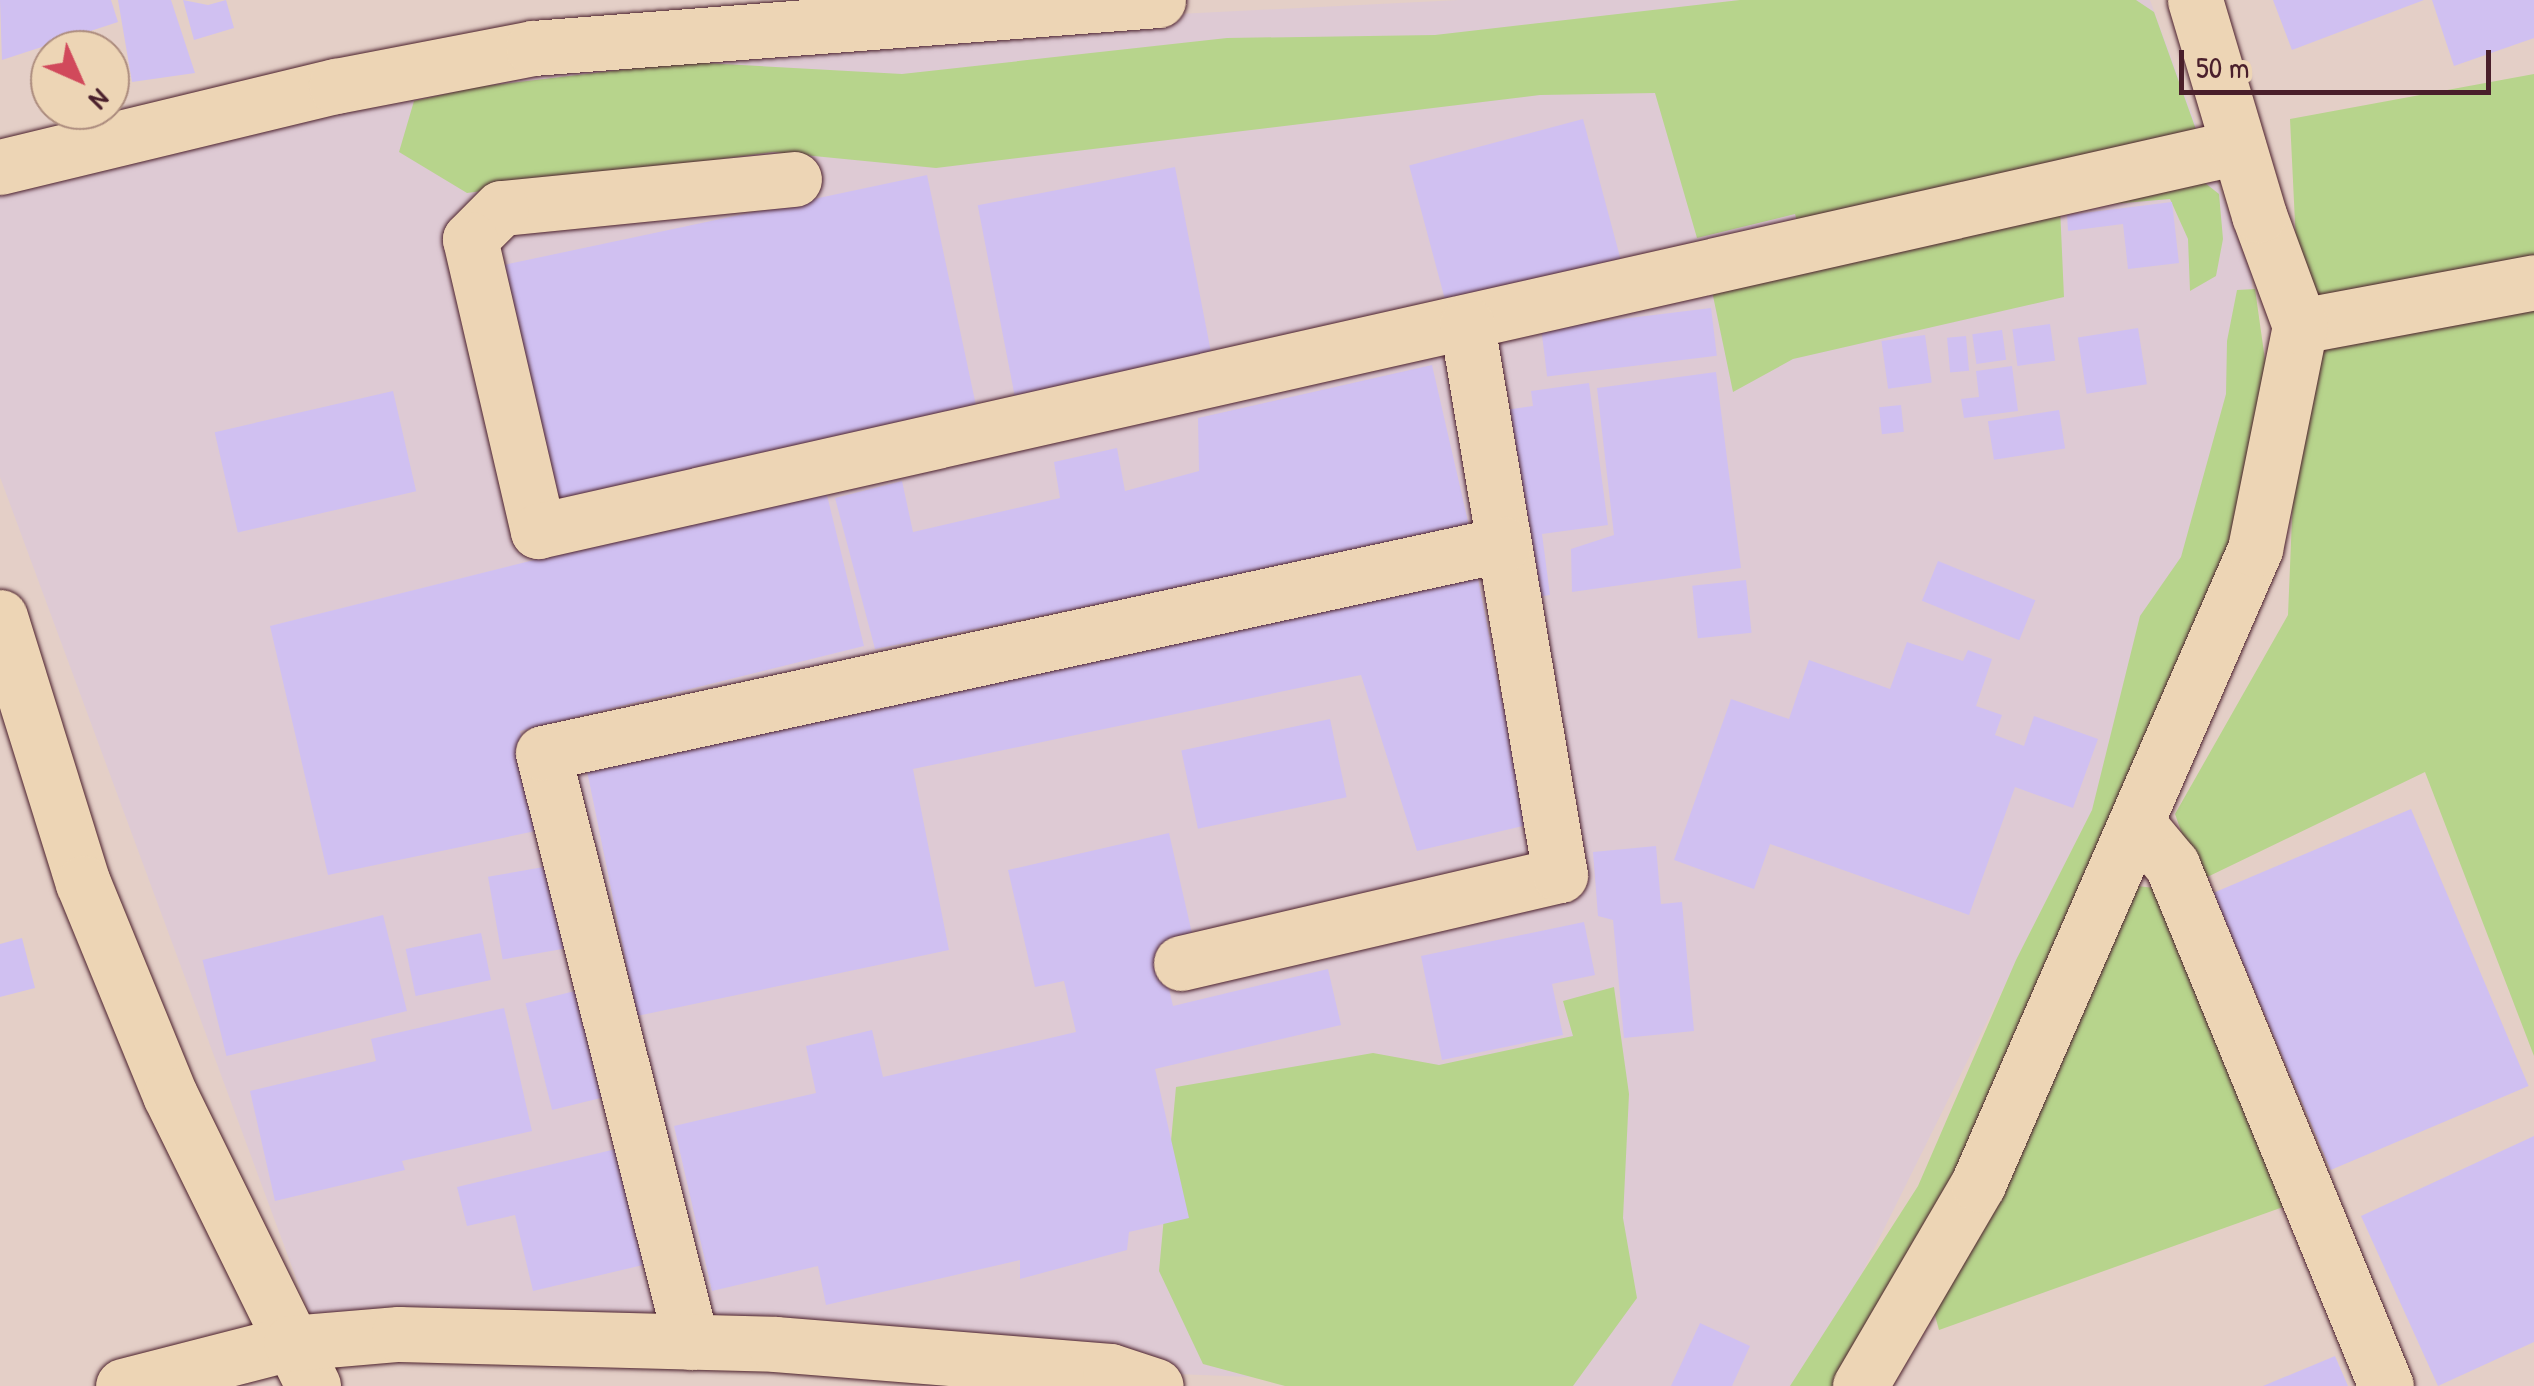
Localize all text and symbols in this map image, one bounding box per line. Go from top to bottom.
north arrow [30,30,130,130]
scale bar [2184,30,2496,92]
text: 50 m [2196,47,2249,87]
text: N [81,81,119,119]

